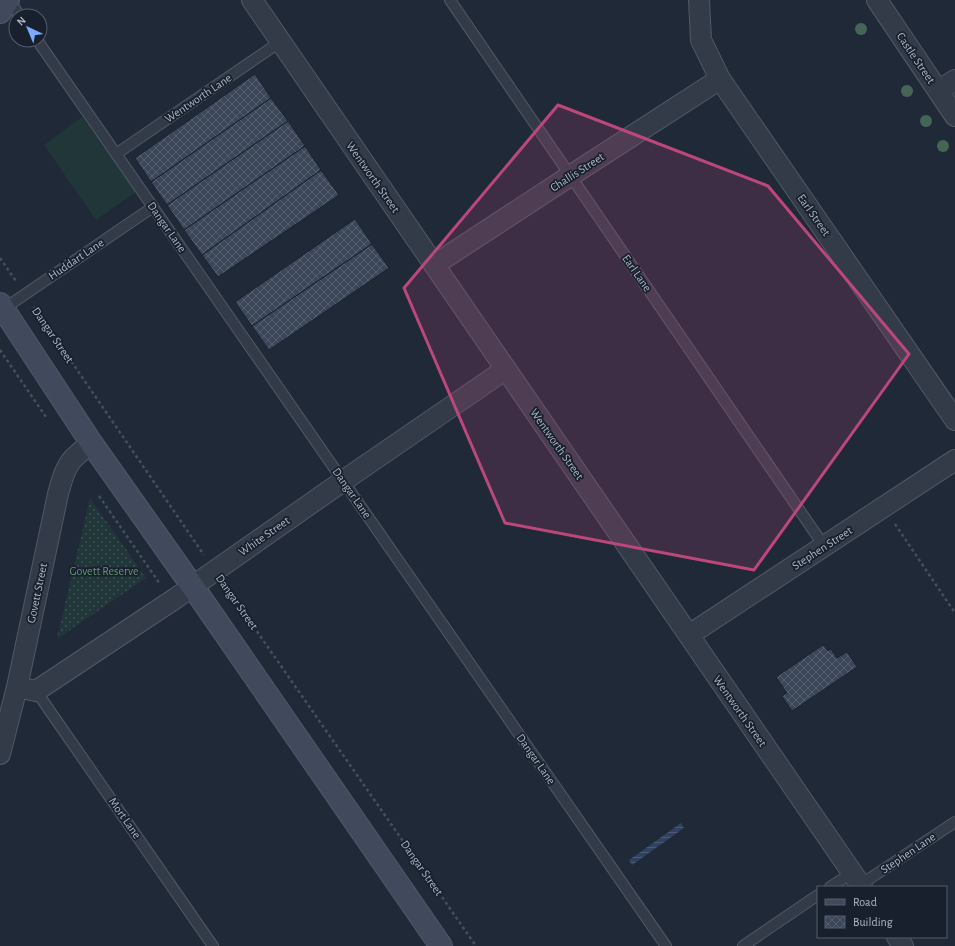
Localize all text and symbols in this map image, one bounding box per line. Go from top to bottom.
north arrow [8,8,48,48]
text: N [15,15,28,28]
street label: Castle Street [895,30,938,86]
street label: Wentworth Lane [163,71,233,125]
street label: Wentworth Street [344,139,402,215]
street label: Challis Street [548,150,606,194]
street label: Earl Street [795,192,833,238]
street label: Dangar Lane [145,200,189,254]
street label: Huddart Lane [46,236,106,282]
street label: Earl Lane [620,252,654,294]
street label: Dangar Street [30,305,76,365]
street label: Wentworth Street [528,406,586,482]
street label: Dangar Lane [330,466,374,520]
street label: White Street [236,514,292,558]
street label: Stephen Street [790,524,854,572]
street label: Govett Street [25,562,49,624]
park label: Govett Reserve [70,565,138,577]
street label: Dangar Street [214,572,261,632]
street label: Wentworth Street [711,673,769,749]
street label: Dangar Lane [514,732,558,786]
street label: Mort Lane [107,795,143,841]
street label: Stephen Lane [879,830,937,876]
street label: Dangar Street [399,838,446,898]
legend [817,886,947,938]
text: Road [853,896,877,908]
text: Building [853,916,893,928]

